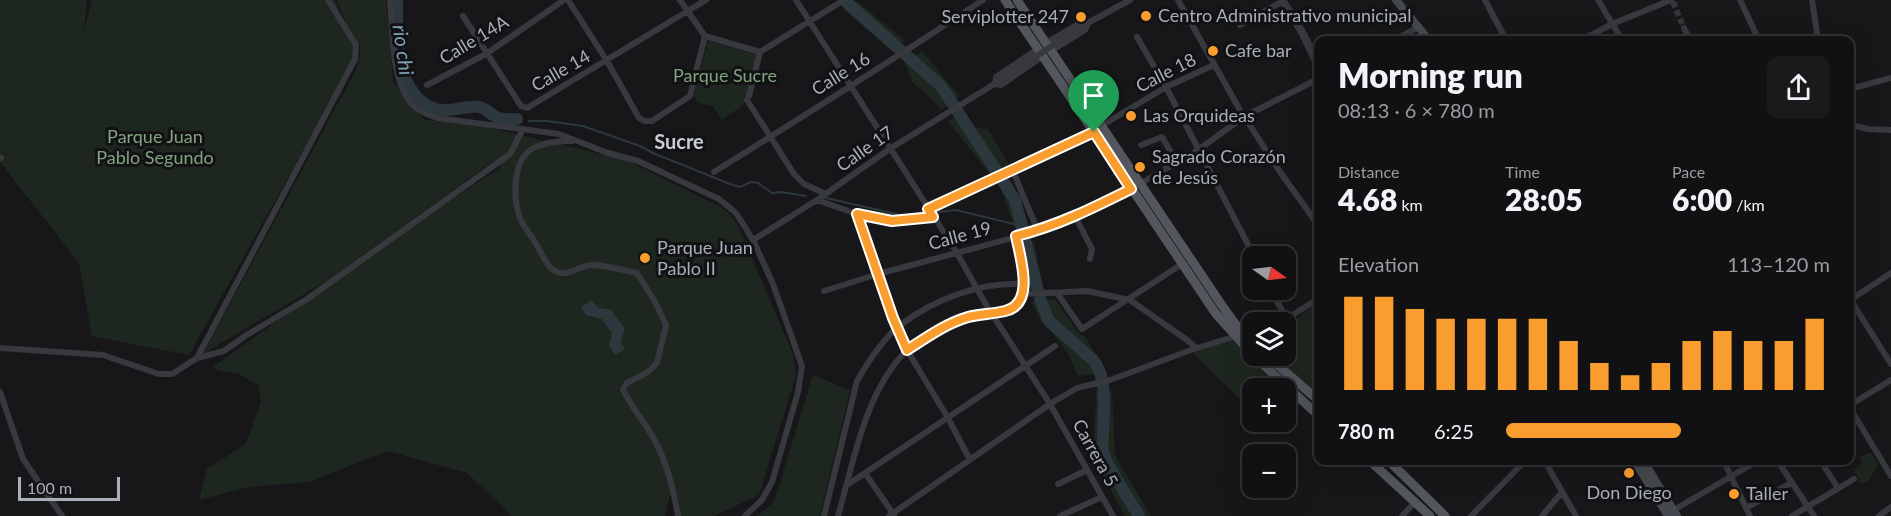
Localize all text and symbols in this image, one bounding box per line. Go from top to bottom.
place label: Centro Administrativo municipal [1158,4,1412,26]
place label: Serviplotter 247 [941,5,1069,27]
marker: Centro Administrativo municipal [1139,9,1153,23]
street label: Calle 14A [435,10,513,68]
marker: Serviplotter 247 [1074,10,1088,24]
water label: rio chi [389,23,419,77]
place label: Cafe bar [1225,39,1292,61]
street label: Calle 14 [527,44,594,96]
marker: Cafe bar [1206,44,1220,58]
street label: Calle 16 [807,47,874,100]
street label: Calle 18 [1132,48,1199,97]
text: Morning run [1338,55,1523,95]
button: share [1767,56,1830,119]
park label: Parque Sucre [673,64,777,86]
pin [1068,70,1119,132]
icon: arrive [1077,79,1110,112]
text: 08:13 · 6 × 780 m [1338,98,1495,122]
place label: Las Orquideas [1143,104,1255,126]
marker: Las Orquideas [1124,109,1138,123]
street label: Calle 17 [832,121,897,176]
park label: Parque Juan Pablo Segundo [96,125,214,168]
district label: Sucre [654,129,704,153]
place label: Sagrado Corazón de Jesús [1152,145,1286,188]
marker: Sagrado Corazón de Jesús [1133,160,1147,174]
text: Distance [1338,162,1399,181]
text: Time [1505,162,1540,181]
text: Pace [1672,162,1705,181]
text: 4.68 [1338,181,1397,217]
text: 28:05 [1505,181,1583,217]
text: 6:00 [1672,181,1732,217]
text: km [1397,195,1423,214]
text: /km [1732,195,1765,214]
street label: Calle 19 [926,216,994,254]
place label: Parque Juan Pablo II [657,236,753,279]
north arrow [1242,246,1296,300]
map controls [1242,246,1296,498]
marker: Parque Juan Pablo II [638,251,652,265]
text: Elevation [1338,252,1419,276]
text: 113–120 m [1727,252,1830,276]
button: layers [1242,312,1296,366]
button: + [1242,378,1296,432]
street label: Carrera 5 [1068,415,1123,490]
text: 780 m [1338,419,1394,443]
text: 6:25 [1434,419,1474,443]
button: − [1242,444,1296,498]
marker: Don Diego [1622,466,1636,480]
scale bar [18,474,120,502]
text: 100 m [27,478,72,497]
place label: Don Diego [1586,481,1672,503]
place label: Taller [1746,482,1789,504]
marker: Taller [1727,487,1741,501]

